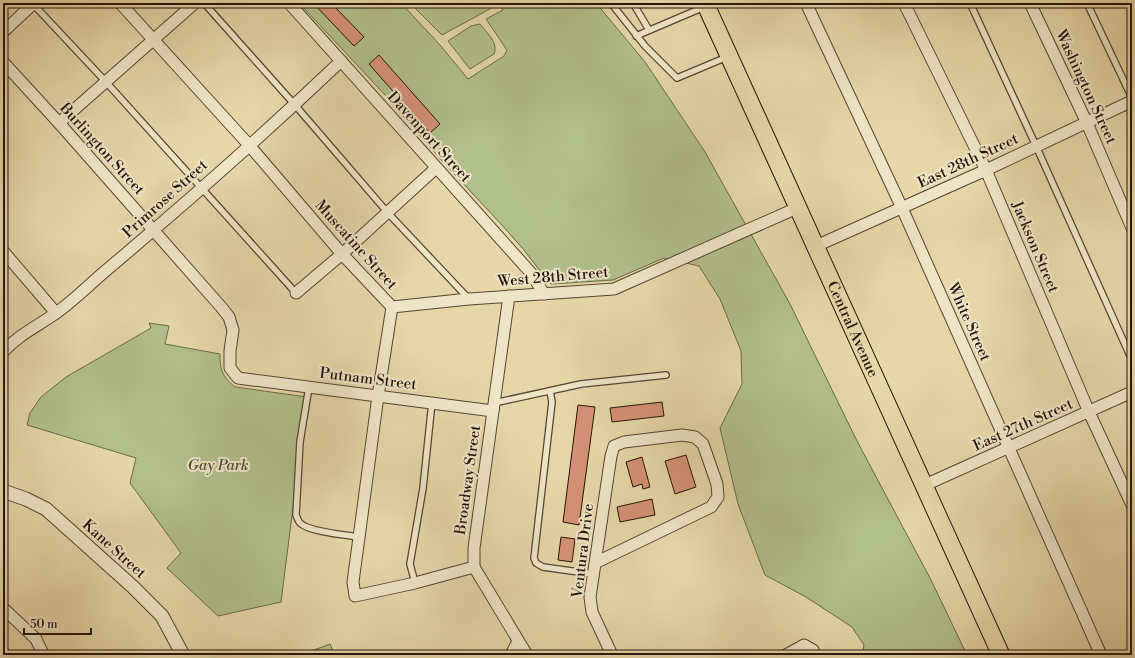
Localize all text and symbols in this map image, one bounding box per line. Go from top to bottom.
street label: Washington Street [1051,26,1121,148]
street label: Davenport Street [383,88,475,187]
street label: Burlington Street [55,98,149,200]
street label: East 28th Street [915,129,1022,193]
street label: Primrose Street [119,155,212,242]
street label: Muscatine Street [311,196,402,294]
street label: Jackson Street [1007,197,1063,296]
street label: West 28th Street [496,263,610,291]
street label: Central Avenue [823,278,883,380]
street label: White Street [943,279,995,365]
street label: Putnam Street [318,364,418,394]
street label: East 27th Street [970,394,1077,456]
street label: Broadway Street [451,423,485,537]
park label: Gay Park [187,456,249,475]
street label: Ventura Drive [568,503,598,600]
street label: Kane Street [78,515,150,583]
scale bar [24,610,91,636]
text: 50 m [30,617,58,632]

